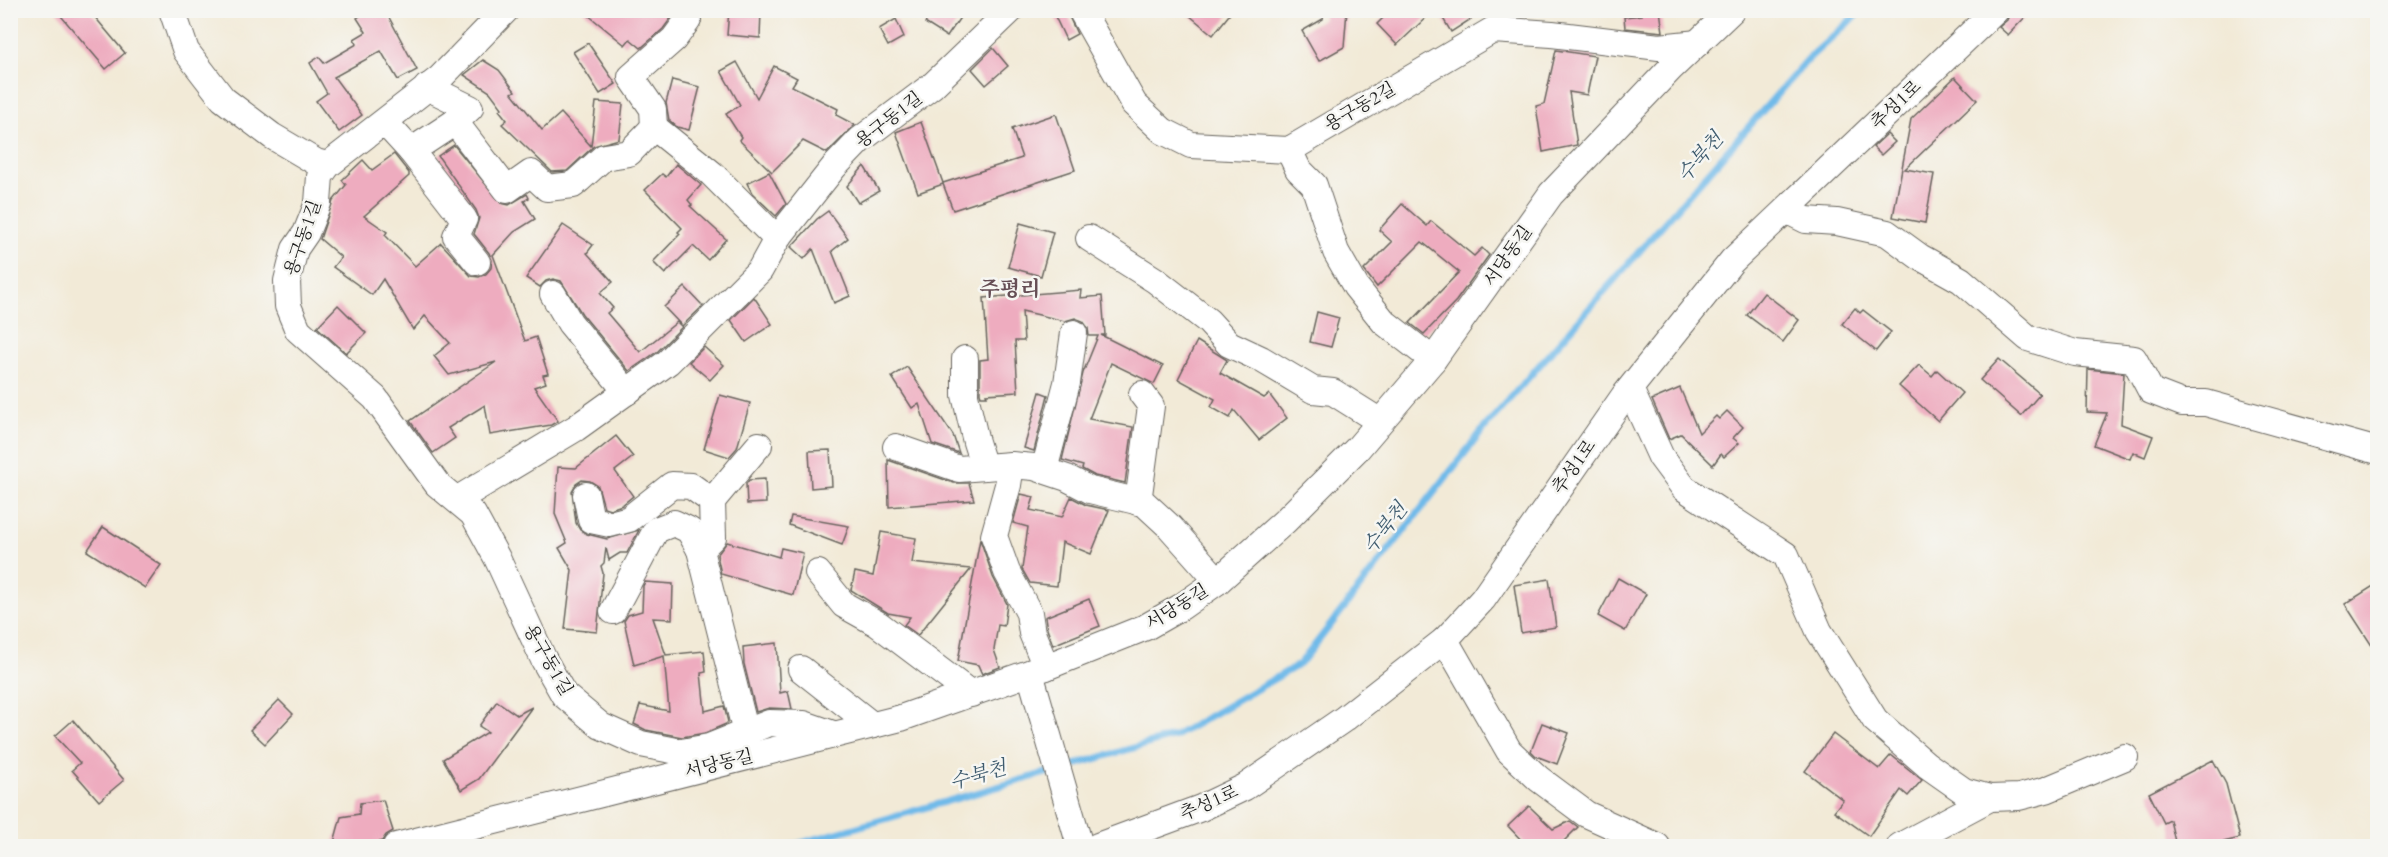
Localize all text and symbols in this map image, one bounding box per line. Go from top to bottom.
street label: 추성1로 [1865,75,1927,135]
street label: 용구동2길 [1320,76,1400,138]
street label: 용구동1길 [850,86,928,154]
water label: 수북천 [1671,125,1730,188]
street label: 용구동1길 [278,197,328,279]
street label: 서당동길 [1478,220,1538,292]
district label: 주평리 [980,275,1040,304]
street label: 추성1로 [1546,435,1602,499]
water label: 수북천 [1357,496,1415,559]
street label: 서당동길 [1141,578,1213,636]
street label: 용구동1길 [517,620,579,700]
street label: 서당동길 [682,743,756,785]
water label: 수북천 [946,754,1011,796]
street label: 추성1로 [1176,779,1242,827]

